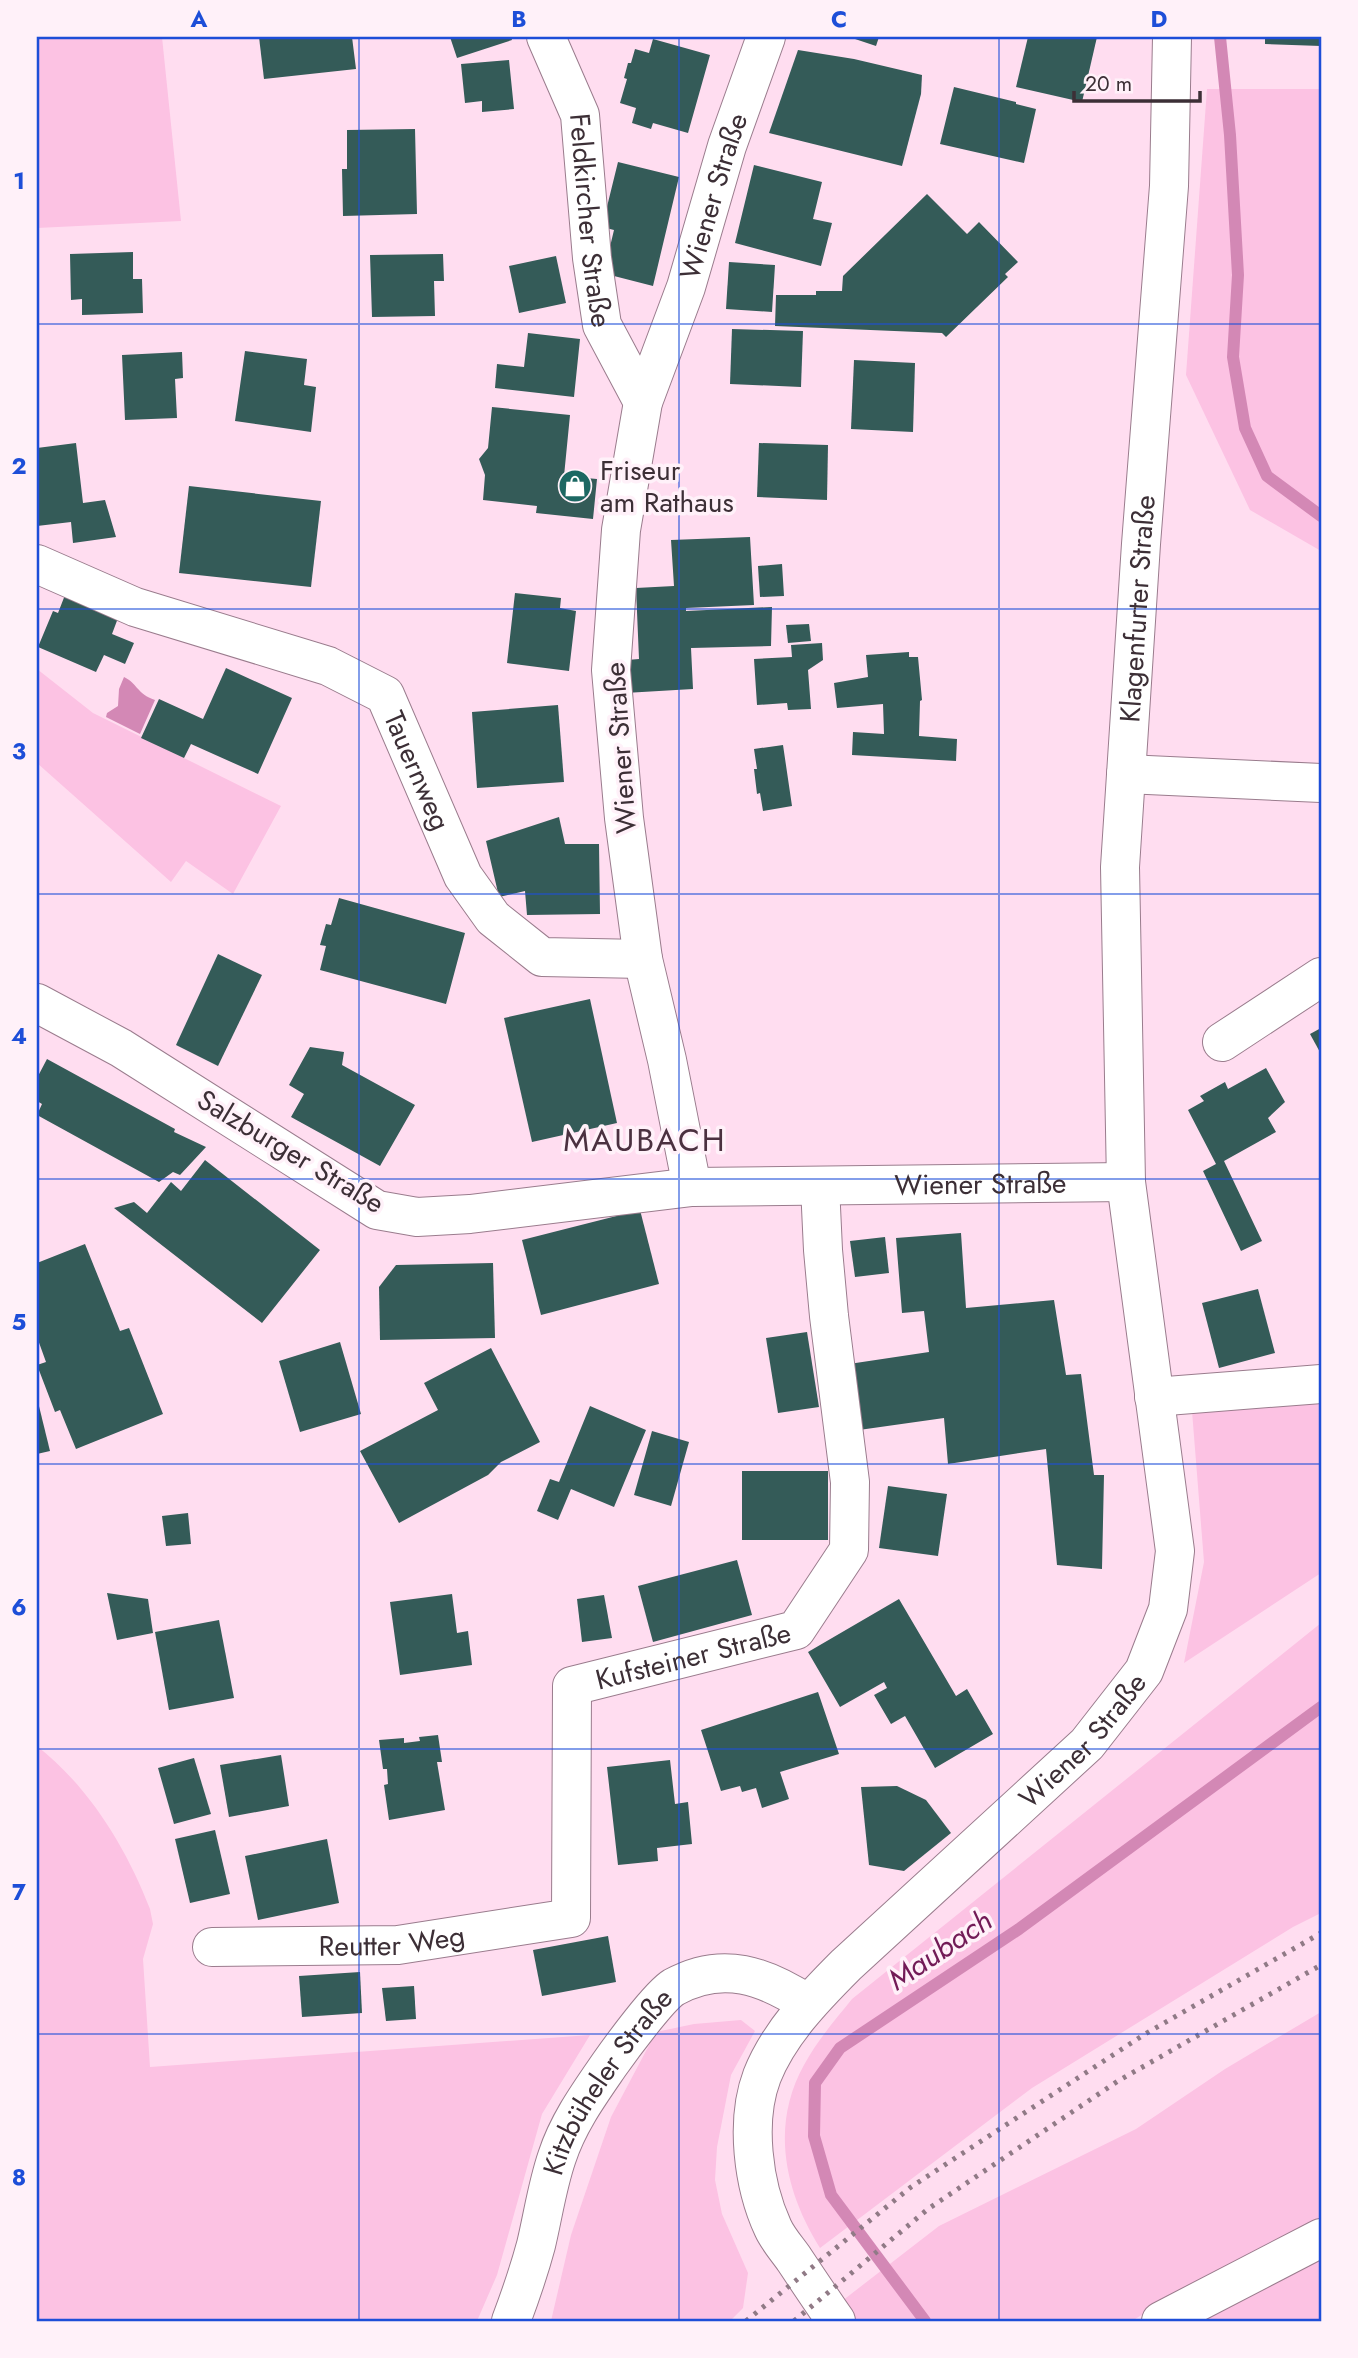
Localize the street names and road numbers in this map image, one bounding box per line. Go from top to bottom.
street label: Wiener Straße [669,107,758,284]
street label: Feldkircher Straße [559,112,622,330]
street label: Klagenfurter Straße [1109,494,1166,724]
street label: Wiener Straße [594,661,647,835]
street label: Tauernweg [373,705,461,837]
street label: Salzburger Straße [189,1079,392,1224]
street label: Wiener Straße [894,1163,1067,1206]
street label: Kufsteiner Straße [591,1612,795,1700]
street label: Wiener Straße [1010,1664,1156,1818]
street label: Reutter Weg [318,1915,468,1967]
street label: Kitzbüheler Straße [532,1979,682,2180]

